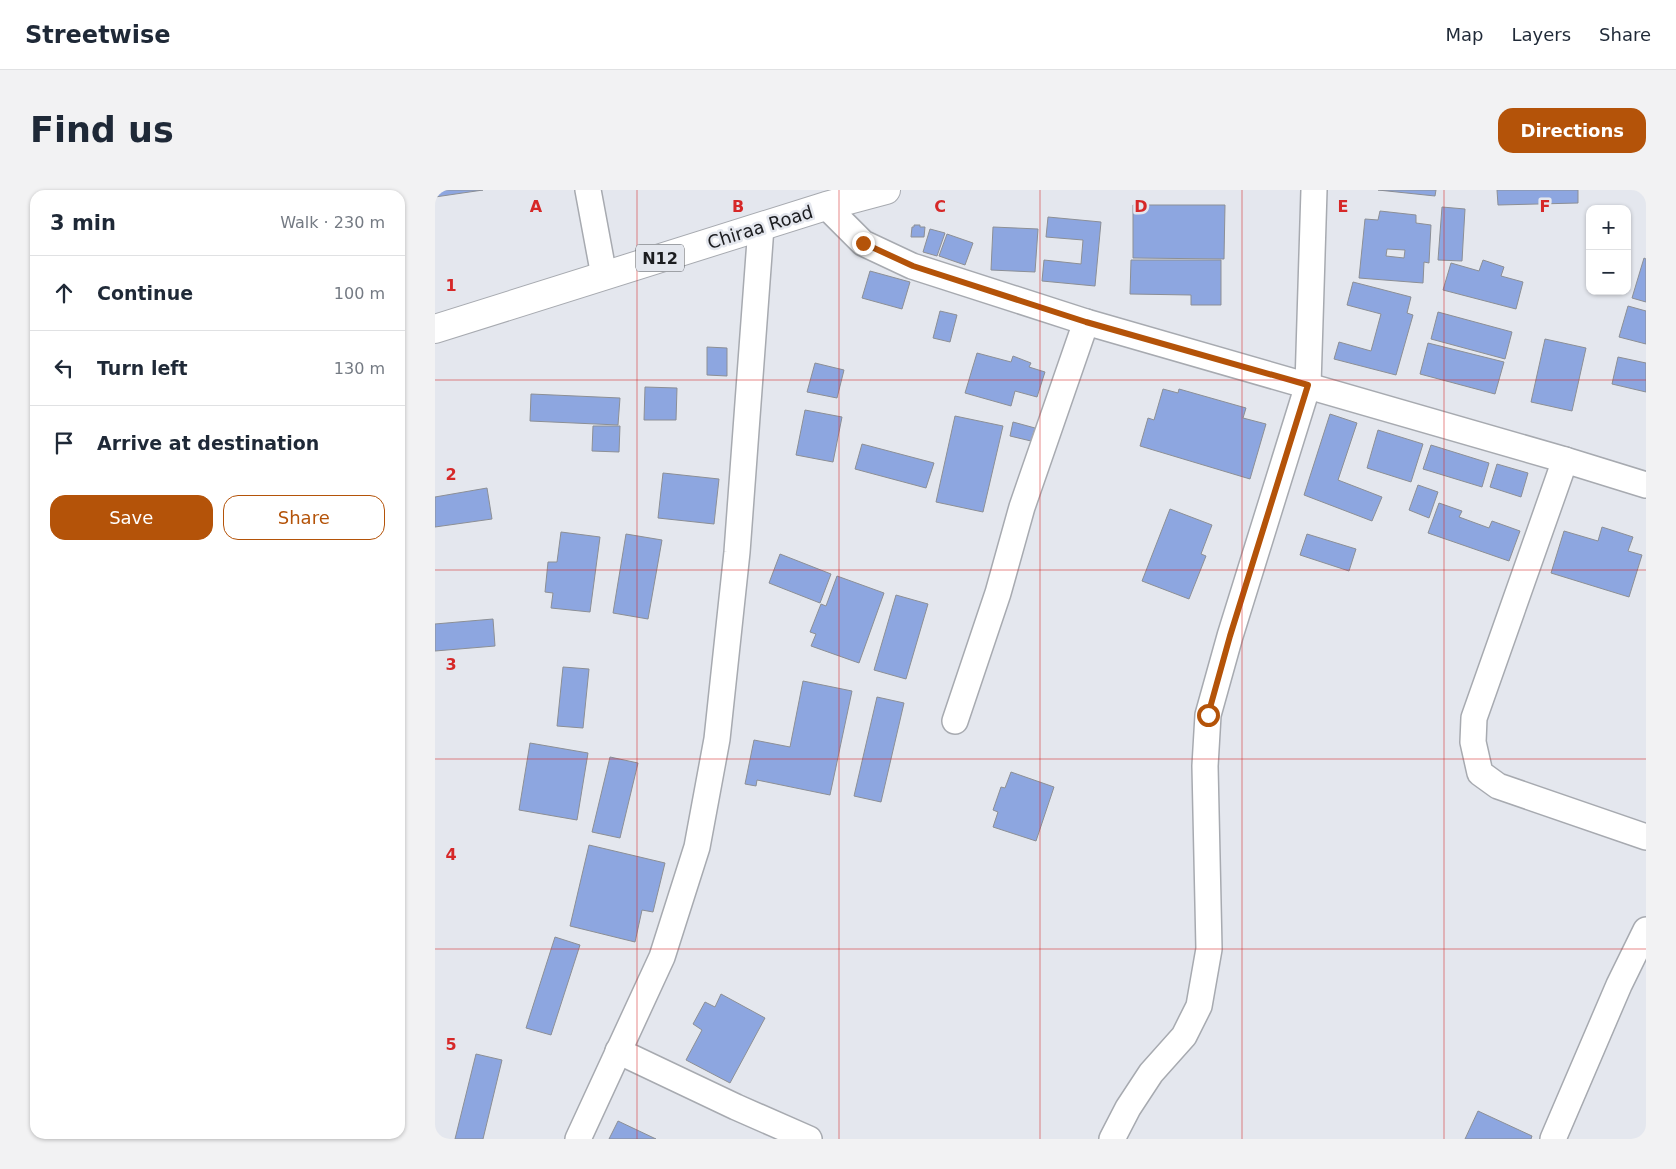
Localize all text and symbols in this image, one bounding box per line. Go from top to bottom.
text: Streetwise [25,21,171,49]
text: Map [1445,24,1483,45]
text: Layers [1511,24,1571,45]
text: Share [1599,24,1651,45]
button: Directions [1498,108,1646,153]
text: Find us [30,110,174,150]
text: A [530,197,543,216]
text: B [732,197,744,216]
text: C [934,197,946,216]
text: D [1134,197,1148,216]
text: E [1338,197,1348,216]
text: F [1540,197,1550,216]
street label: Chiraa Road [705,201,815,253]
map controls [1586,205,1631,295]
button: + [1586,205,1631,250]
text: 3 min [50,211,116,235]
text: Walk · 230 m [280,213,385,232]
route end [852,232,875,255]
road number: N12 [636,244,684,272]
button: − [1586,250,1631,295]
text: 1 [445,276,457,295]
icon: ahead [50,279,78,307]
text: Continue [97,282,193,304]
text: 100 m [334,284,385,303]
icon: left [50,354,78,382]
text: Turn left [97,357,188,379]
text: 130 m [334,359,385,378]
icon: arrive [50,429,78,457]
text: Arrive at destination [97,432,319,454]
text: 2 [445,465,457,484]
button: Save [50,495,213,540]
button: Share [223,495,385,540]
text: 3 [445,655,457,674]
route start [1197,704,1220,727]
text: 4 [445,845,457,864]
text: 5 [445,1035,457,1054]

